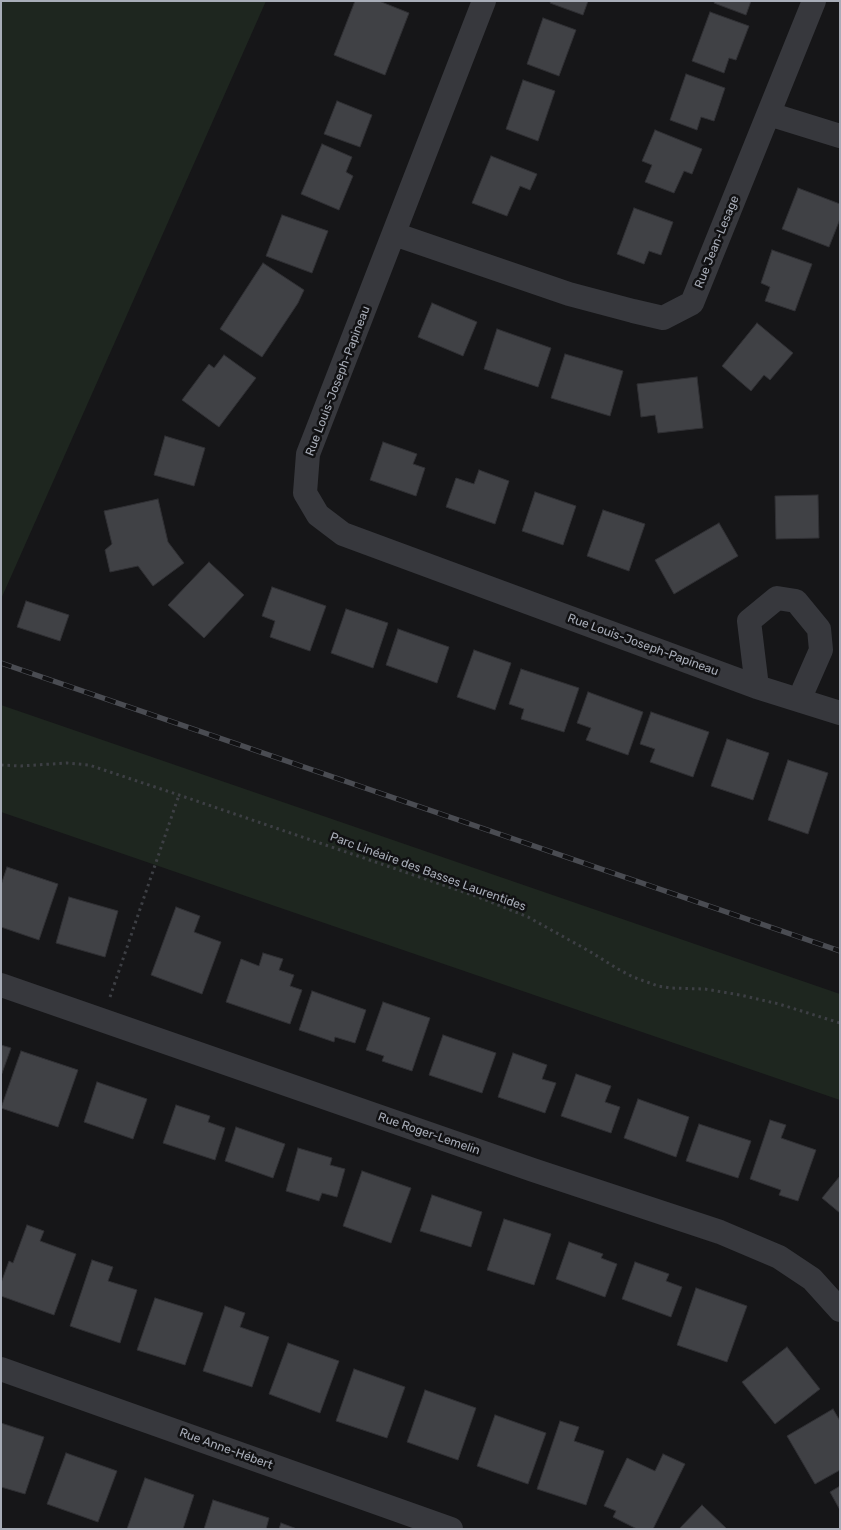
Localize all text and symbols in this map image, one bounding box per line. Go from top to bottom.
street label: Rue Jean-Lesage [692,194,742,290]
street label: Rue Louis-Joseph-Papineau [303,304,373,458]
street label: Rue Louis-Joseph-Papineau [566,611,720,679]
street label: Parc Linéaire des Basses Laurentides [328,830,528,914]
street label: Rue Roger-Lemelin [376,1110,482,1158]
street label: Rue Anne-Hébert [177,1425,275,1473]

